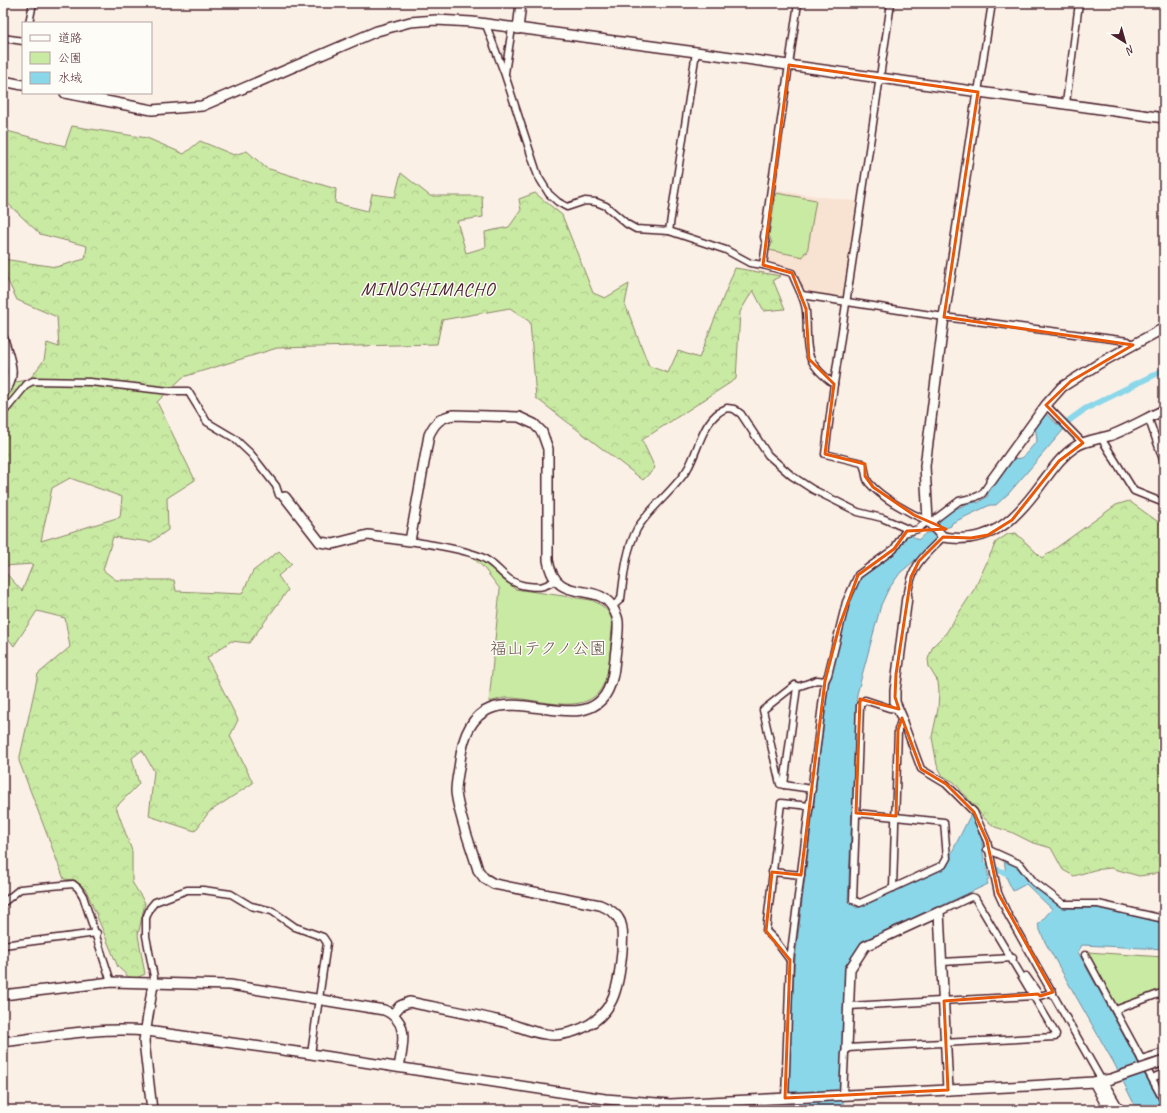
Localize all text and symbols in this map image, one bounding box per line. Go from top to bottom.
legend [22,22,152,94]
north arrow [1105,22,1145,62]
text: 道路 [58,30,82,46]
text: N [1122,42,1138,59]
text: 公園 [58,50,82,66]
text: 水域 [58,70,82,86]
district label: MINOSHIMACHO [361,277,497,301]
park label: 福山テクノ公園 [490,638,606,659]

